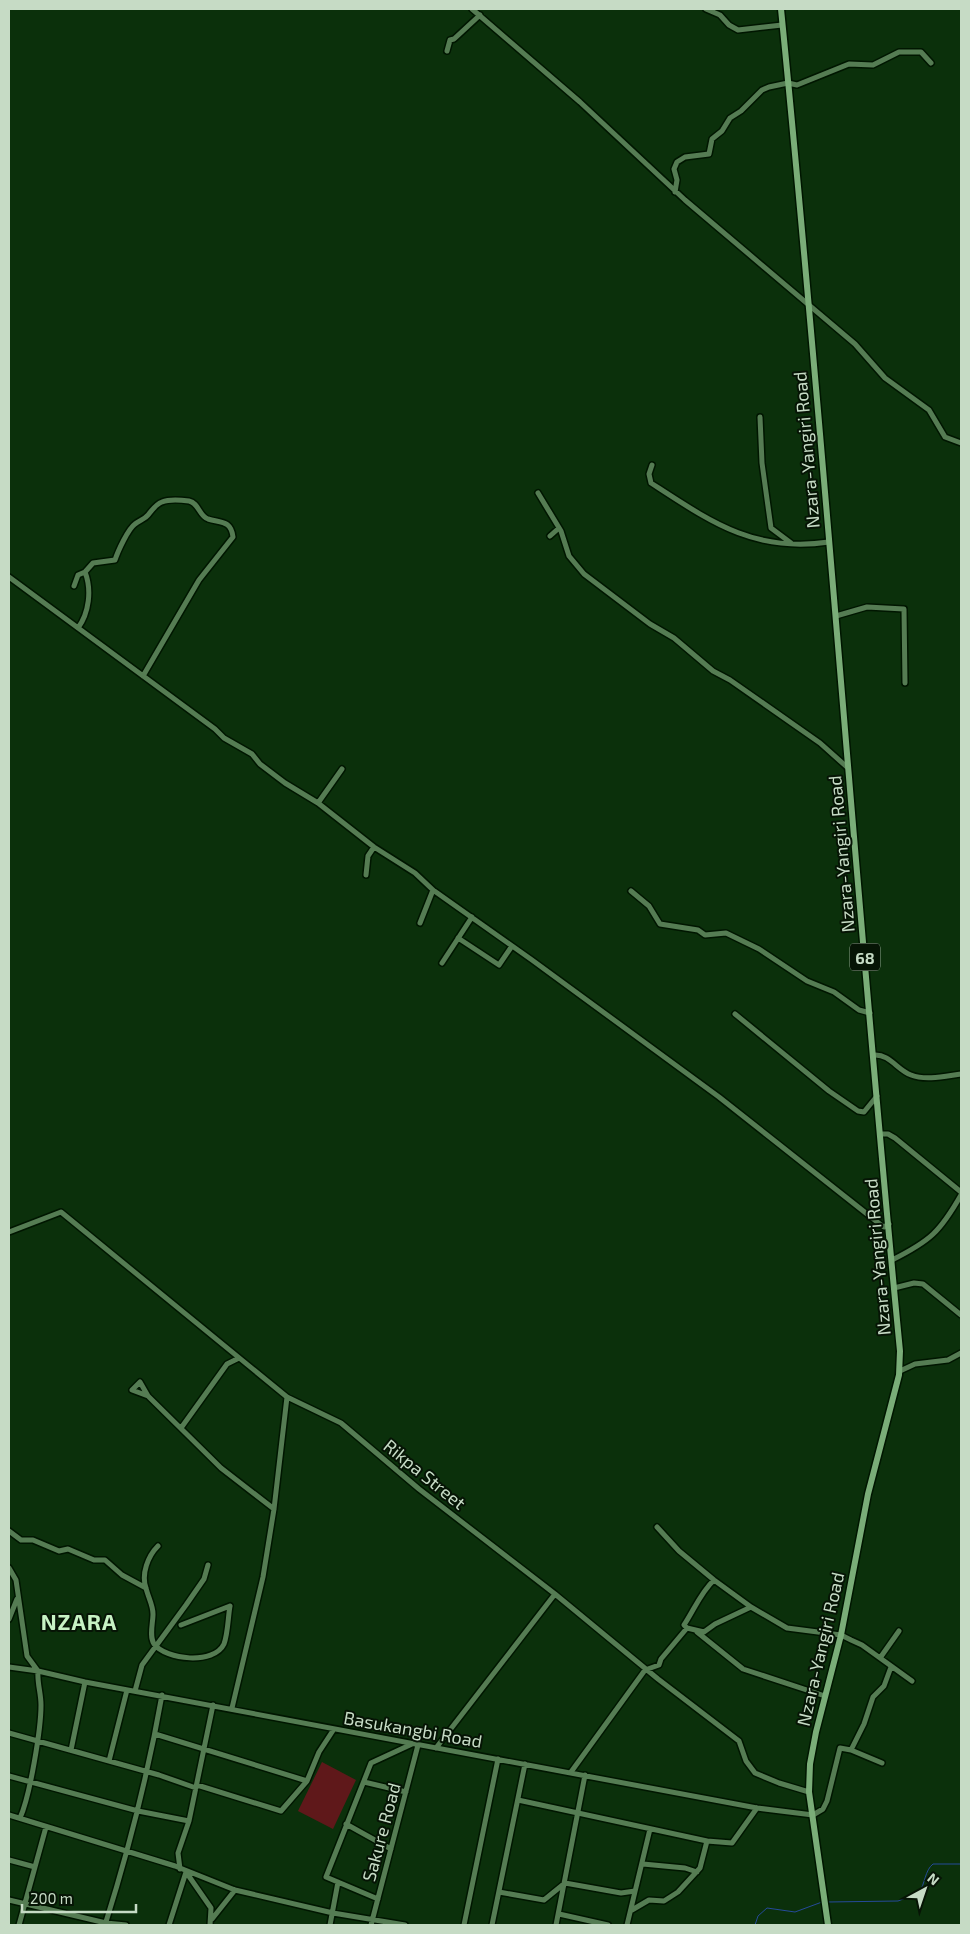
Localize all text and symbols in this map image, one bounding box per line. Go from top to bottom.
street label: Nzara-Yangiri Road [788,371,824,529]
street label: Nzara-Yangiri Road [823,775,859,933]
road number: 68 [850,944,880,970]
street label: Nzara-Yangiri Road [859,1178,895,1336]
street label: Rikpa Street [380,1434,471,1514]
street label: Nzara-Yangiri Road [792,1570,848,1728]
district label: NZARA [41,1608,117,1634]
street label: Basukangbi Road [342,1706,484,1752]
street label: Sakure Road [357,1780,405,1884]
north arrow [900,1864,950,1914]
text: N [924,1869,943,1888]
scale bar [22,1882,136,1914]
text: 200 m [30,1889,73,1907]

